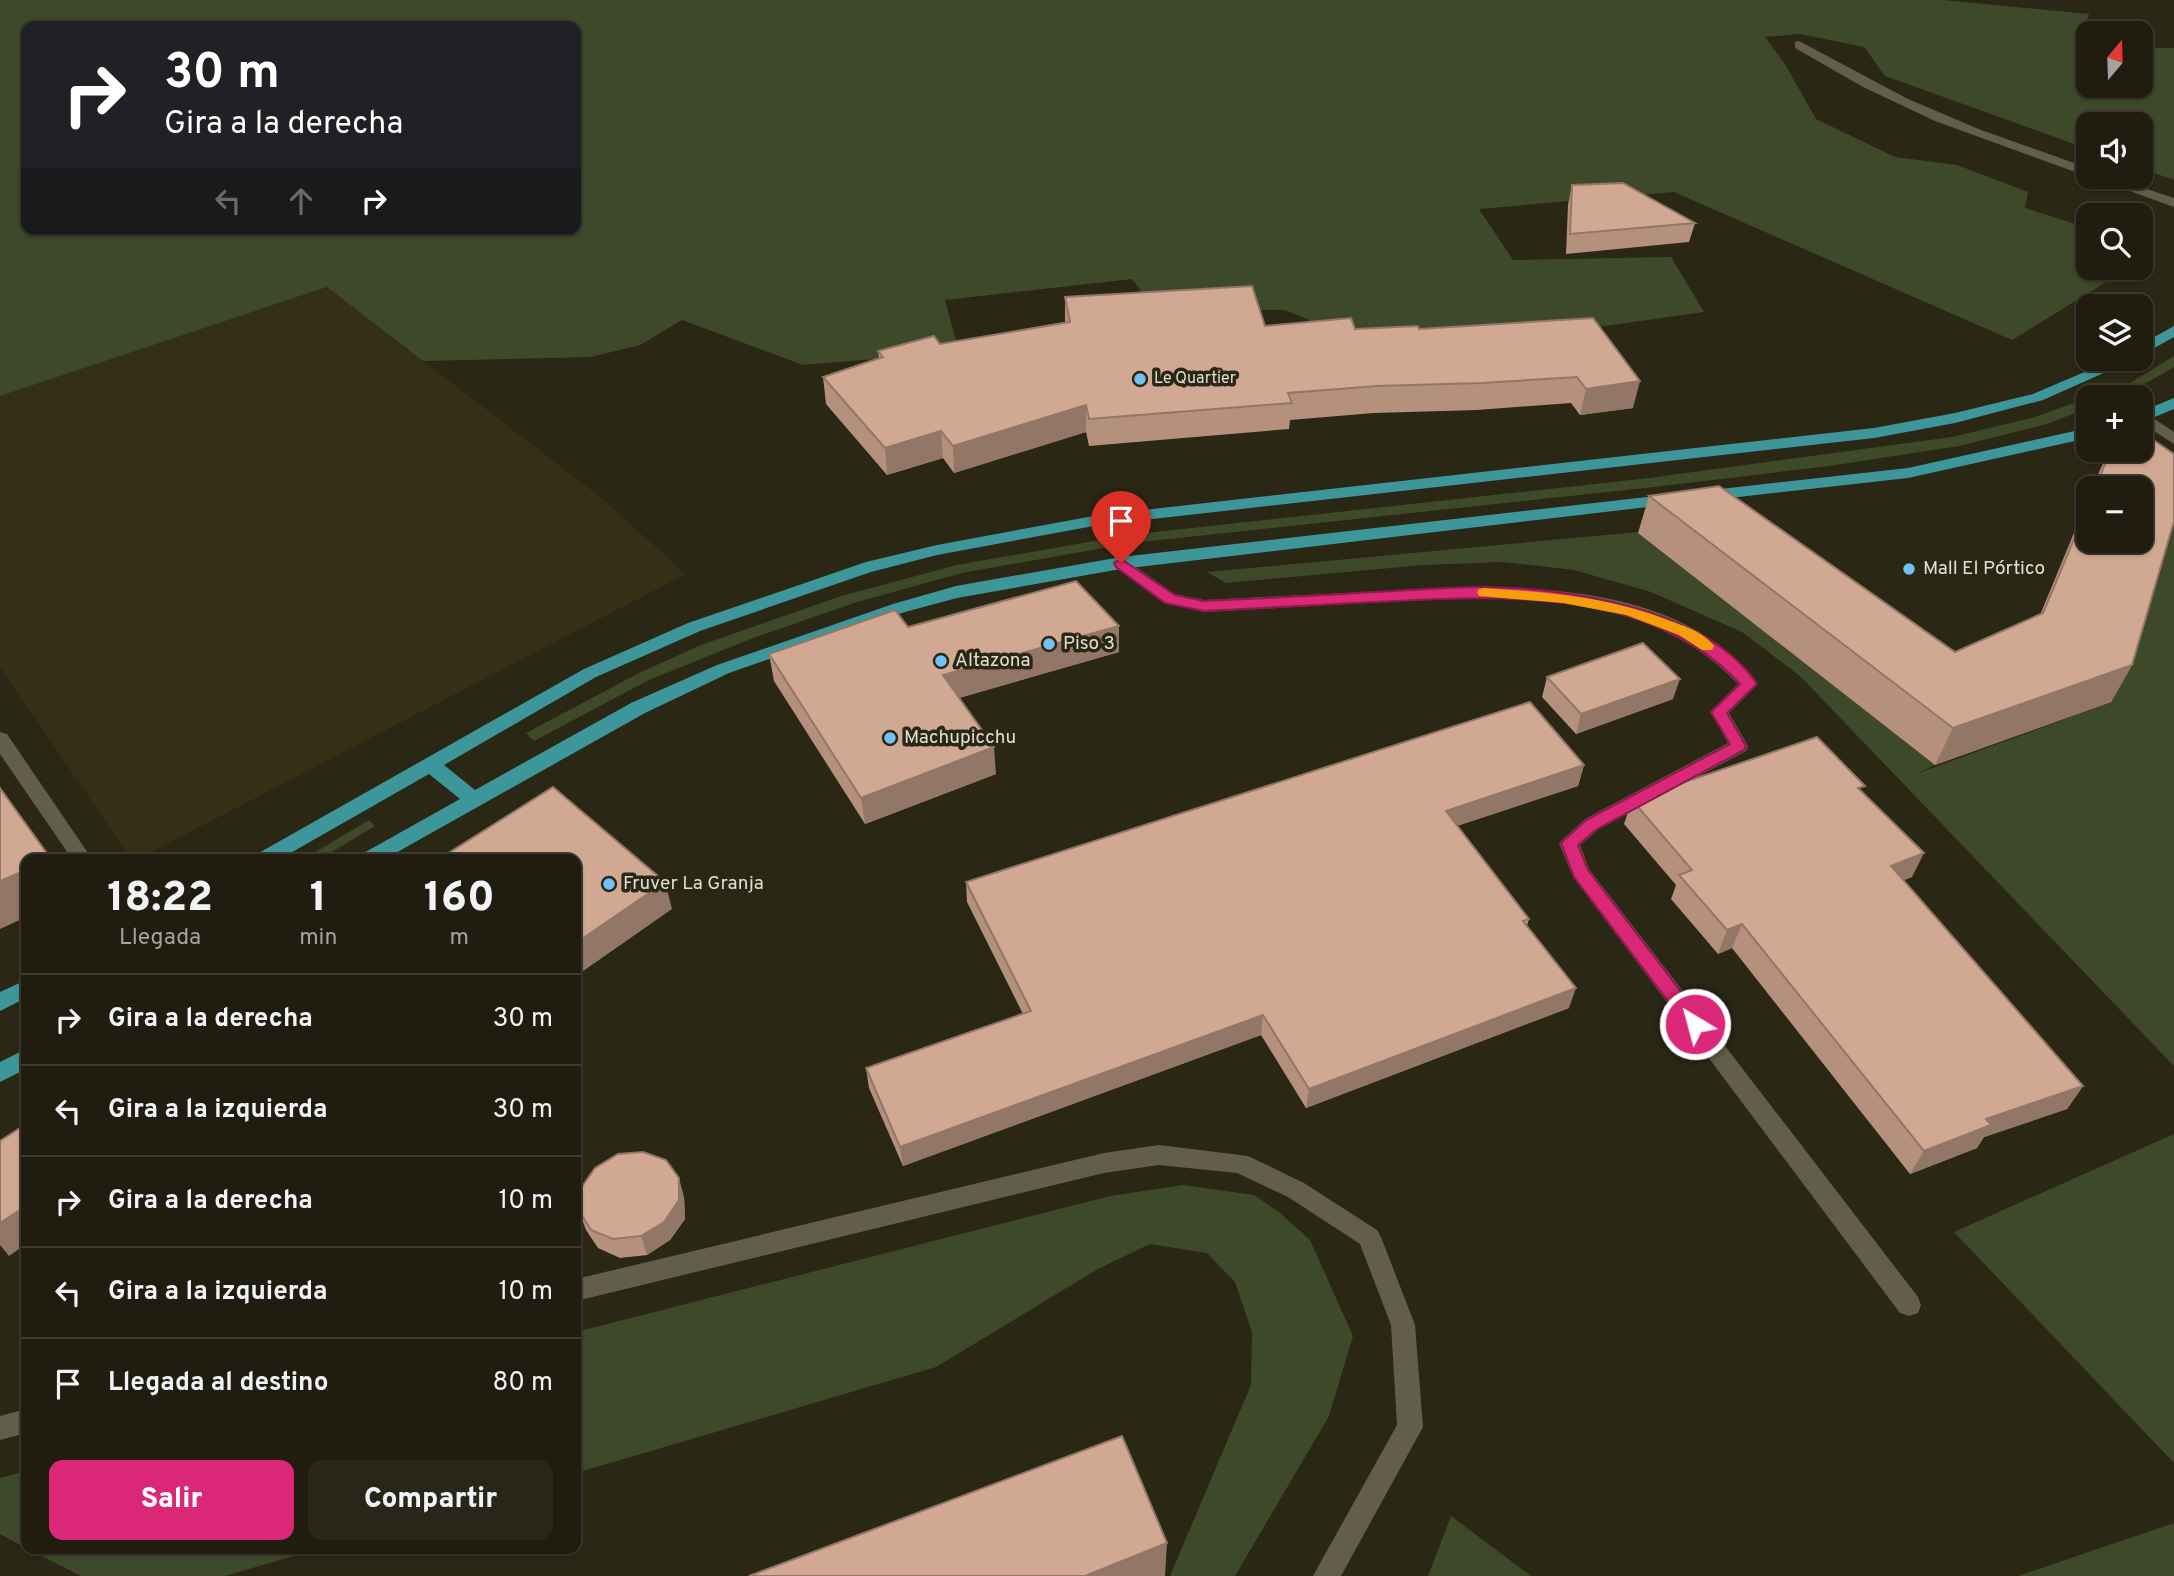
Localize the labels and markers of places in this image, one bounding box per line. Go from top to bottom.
place label: Le Quartier [1154,369,1236,389]
marker: Le Quartier [1132,371,1148,387]
pin [1091,491,1151,563]
place label: Mall El Pórtico [1923,557,2045,581]
marker: Mall El Pórtico [1901,561,1917,577]
place label: Piso 3 [1063,632,1115,656]
marker: Piso 3 [1041,636,1057,652]
place label: Altazona [955,649,1031,673]
marker: Altazona [933,653,949,669]
place label: Machupicchu [904,726,1016,750]
marker: Machupicchu [882,730,898,746]
place label: Fruver La Granja [623,872,764,896]
marker: Fruver La Granja [601,876,617,892]

